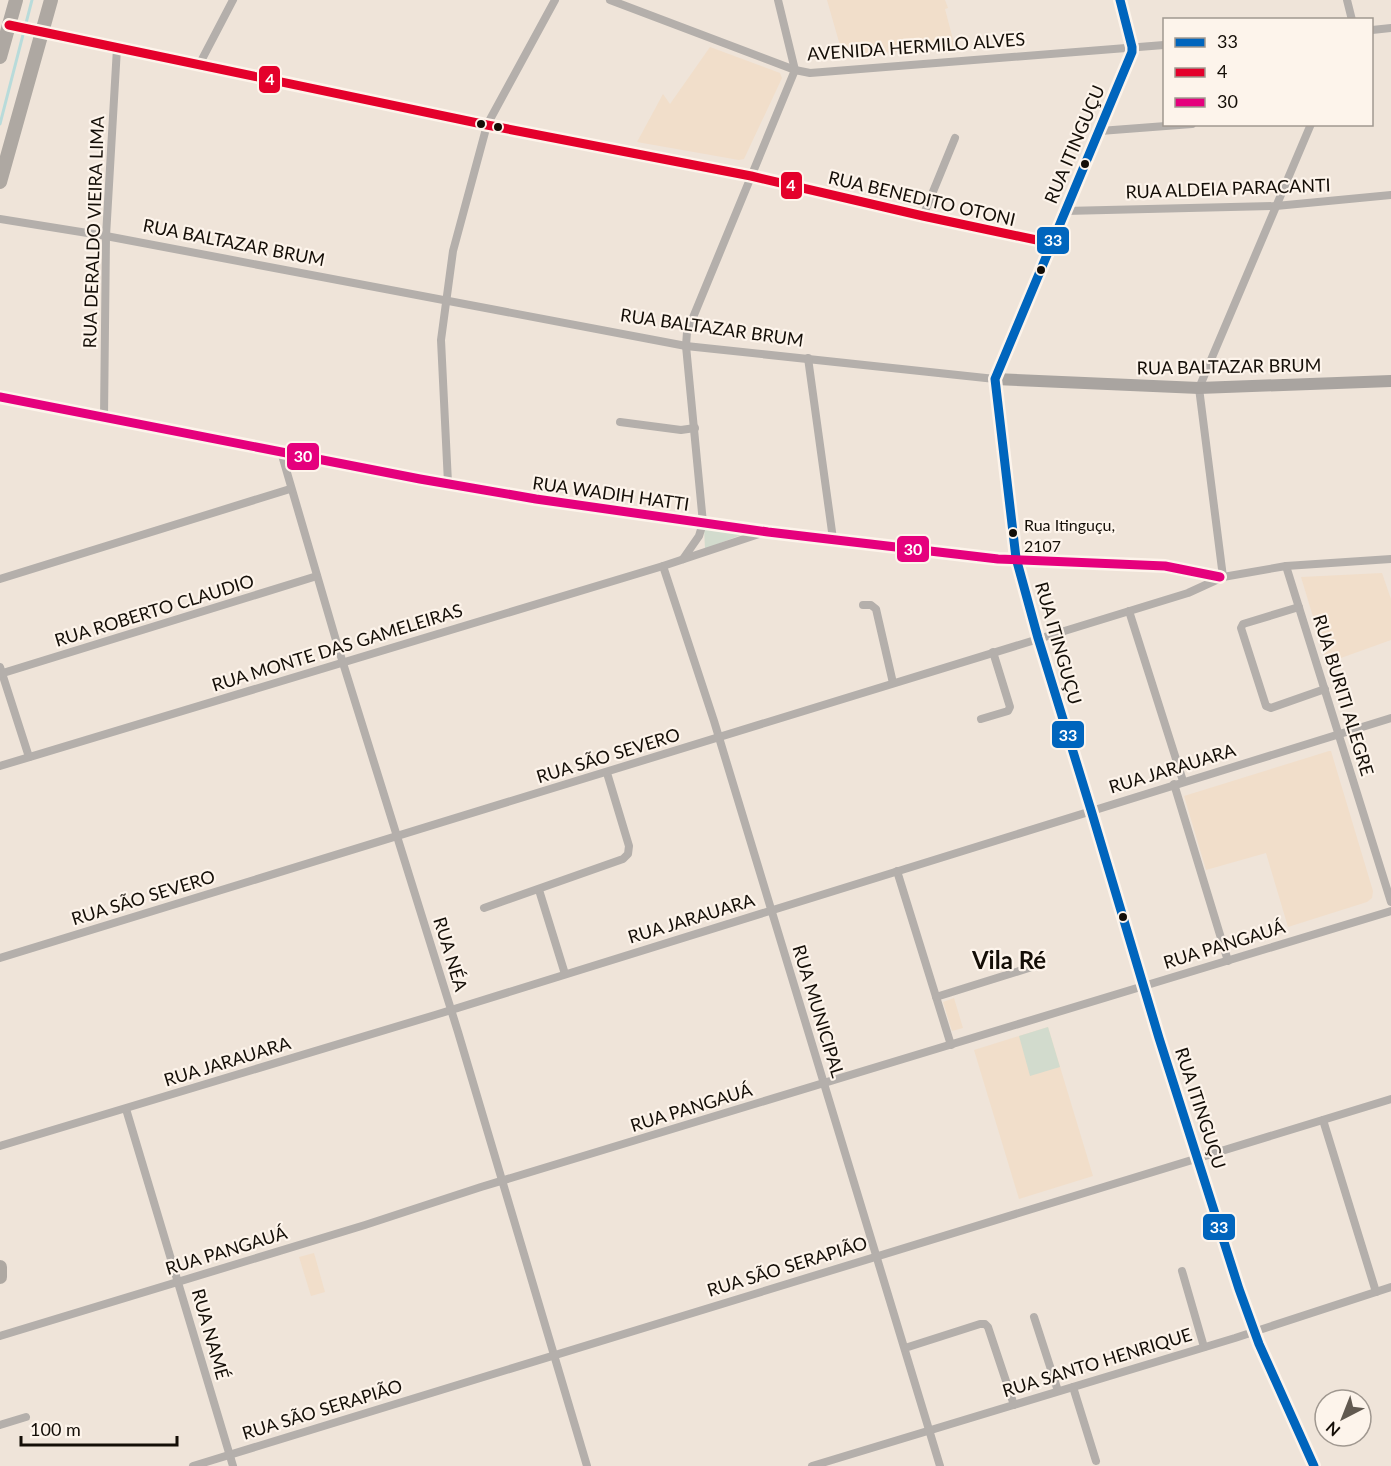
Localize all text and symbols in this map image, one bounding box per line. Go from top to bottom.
legend [1163,18,1373,126]
street label: AVENIDA HERMILO ALVES [806,27,1026,65]
text: 33 [1217,30,1238,52]
text: 4 [1217,60,1227,82]
line badge: 4 [258,65,281,94]
text: 4 [265,69,275,88]
street label: RUA ITINGUÇU [1039,82,1109,206]
text: 30 [1217,90,1238,112]
street label: RUA DERALDO VIEIRA LIMA [78,115,108,349]
unlabelled marker [475,118,487,130]
unlabelled marker [492,121,504,133]
unlabelled marker [1079,158,1091,170]
street label: RUA BENEDITO OTONI [826,166,1018,230]
line badge: 4 [780,171,803,200]
street label: RUA ALDEIA PARACANTI [1125,173,1331,203]
text: 4 [786,175,796,194]
street label: RUA BALTAZAR BRUM [141,214,327,270]
line badge: 33 [1036,226,1070,255]
text: 33 [1044,230,1062,249]
unlabelled marker [1035,264,1047,276]
street label: RUA BALTAZAR BRUM [619,303,805,351]
street label: RUA BALTAZAR BRUM [1136,353,1322,379]
line badge: 30 [286,442,320,471]
text: 30 [294,446,312,465]
street label: RUA WADIH HATTI [531,471,691,515]
place label: Rua Itinguçu, 2107 [1024,515,1115,555]
marker: Rua Itinguçu, 2107 [1007,527,1019,539]
line badge: 30 [896,535,930,563]
text: 30 [904,539,922,558]
street label: RUA ROBERTO CLAUDIO [52,569,256,651]
street label: RUA ITINGUÇU [1031,579,1087,707]
street label: RUA MONTE DAS GAMELEIRAS [209,598,465,696]
street label: RUA BURITI ALEGRE [1309,612,1379,778]
line badge: 33 [1051,720,1085,749]
street label: RUA SÃO SEVERO [534,723,682,787]
text: 33 [1059,725,1077,744]
street label: RUA JARAUARA [1106,738,1239,798]
street label: RUA SÃO SEVERO [69,865,217,929]
street label: RUA JARAUARA [625,888,758,948]
unlabelled marker [1117,911,1129,923]
street label: RUA NÉA [429,914,473,995]
street label: RUA PANGAUÁ [1160,915,1288,973]
street label: RUA MUNICIPAL [788,942,850,1080]
district label: Vila Ré [971,945,1046,974]
street label: RUA JARAUARA [161,1031,294,1091]
street label: RUA ITINGUÇU [1171,1044,1231,1172]
street label: RUA PANGAUÁ [627,1078,755,1136]
line badge: 33 [1202,1213,1236,1241]
text: 33 [1210,1217,1228,1236]
street label: RUA PANGAUÁ [162,1221,290,1279]
street label: RUA SÃO SERAPIÃO [704,1231,870,1301]
street label: RUA NAMÉ [188,1286,234,1382]
street label: RUA SANTO HENRIQUE [1000,1323,1194,1401]
street label: RUA SÃO SERAPIÃO [239,1374,405,1444]
north arrow [1313,1388,1373,1448]
scale bar [21,1409,177,1447]
text: 100 m [30,1418,81,1440]
text: N [1322,1418,1344,1441]

